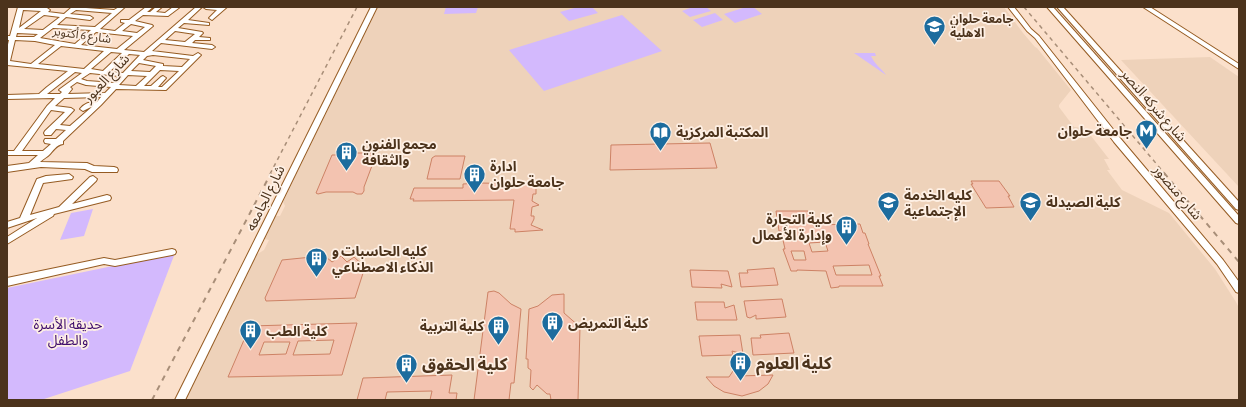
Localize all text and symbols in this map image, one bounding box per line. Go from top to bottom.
place label: جامعة حلوان الاهلية [950,12,1014,40]
school or university icon: جامعة حلوان الاهلية [922,13,948,46]
street label: شارع 6 أكتوبر [51,23,112,48]
street label: شارع العبور [80,52,135,108]
street label: شارع شركه النصر [1115,66,1188,147]
metro station icon: جامعة حلوان [1134,118,1160,151]
library icon: المكتبة المركزية [648,119,674,152]
place label: جامعة حلوان [1058,124,1132,139]
place label: المكتبة المركزية [676,125,769,141]
place label: مجمع الفنون والثقافة [362,138,437,168]
building icon: مجمع الفنون والثقافة [334,139,360,172]
place label: ادارة جامعة حلوان [490,160,564,190]
building icon: ادارة جامعة حلوان [461,161,487,194]
street label: شارع منصور [1147,162,1204,225]
street label: شارع الجامعه [244,163,290,235]
place label: كليه الخدمة الإجتماعية [904,188,973,221]
school or university icon: كلية الصيدلة [1017,189,1043,222]
school or university icon: كليه الخدمة الإجتماعية [876,190,902,223]
place label: كلية الصيدلة [1046,195,1121,210]
place label: كلية التجارة وإدارة الأعمال [752,212,833,245]
building icon: كلية التجارة وإدارة الأعمال [834,214,860,247]
place label: كليه الحاسبات و الذكاء الاصطناعي [332,245,433,278]
building icon: كليه الحاسبات و الذكاء الاصطناعي [304,246,330,279]
building icon: كلية التمريض [540,310,566,343]
building icon: كلية التربية [486,313,512,346]
place label: كلية التمريض [568,316,649,332]
park label: حديقة الأسرة والطفل [33,317,103,349]
building icon: كلية الطب [237,318,263,351]
place label: كلية التربية [420,319,485,335]
place label: كلية الطب [266,324,328,339]
building icon: كلية العلوم [727,350,753,383]
building icon: كلية الحقوق [393,351,419,384]
place label: كلية العلوم [756,354,832,376]
place label: كلية الحقوق [422,355,508,374]

